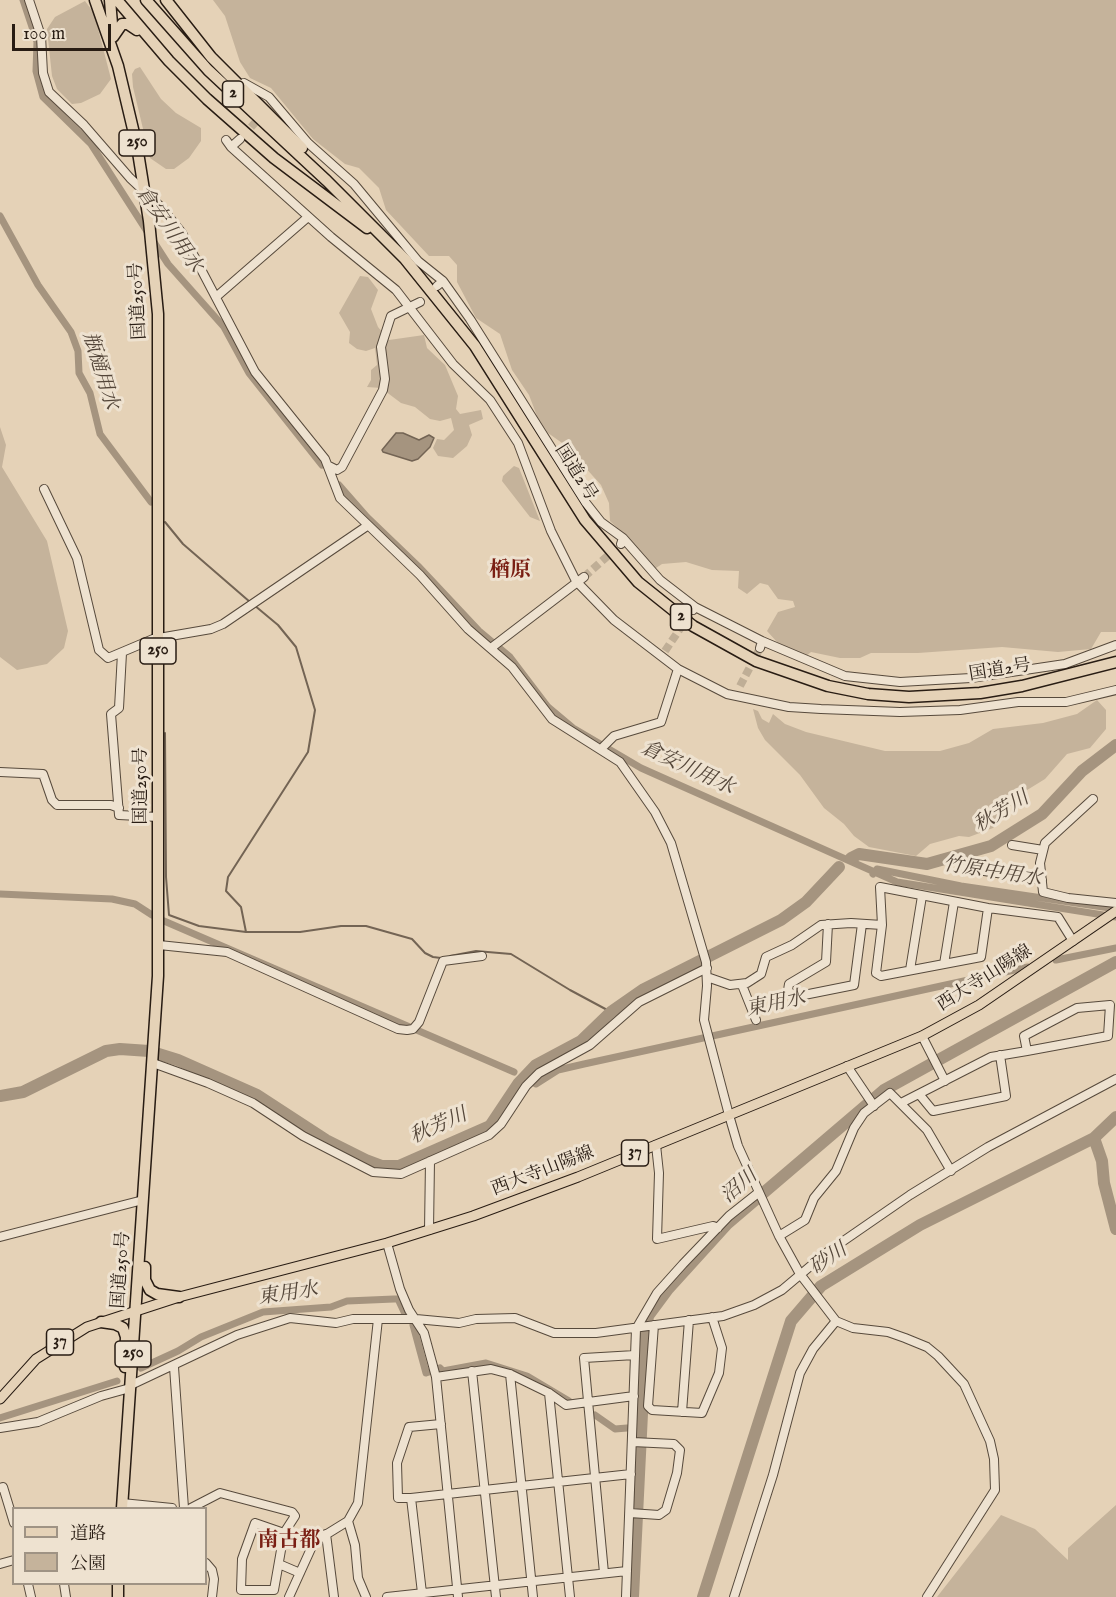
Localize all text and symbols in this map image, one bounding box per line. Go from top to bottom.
scale bar [15,12,114,50]
text: 100 m [23,23,65,46]
road number: 2 [222,81,244,107]
road number: 250 [119,130,155,156]
water label: 倉安川用水 [129,182,207,278]
street label: 国道250号 [126,262,152,340]
water label: 瓶樋用水 [76,329,122,413]
street label: 国道2号 [549,441,601,505]
district label: 楢原 [489,559,531,585]
road number: 2 [670,604,692,630]
road number: 250 [140,638,176,664]
street label: 国道2号 [967,655,1033,687]
water label: 倉安川用水 [637,737,737,801]
street label: 国道250号 [131,747,153,825]
water label: 秋芳川 [970,787,1034,839]
water label: 竹原中用水 [941,853,1043,893]
street label: 西大寺山陽線 [933,941,1037,1017]
water label: 東用水 [744,987,808,1023]
water label: 秋芳川 [407,1104,471,1150]
road number: 37 [622,1140,648,1166]
street label: 西大寺山陽線 [489,1143,597,1201]
water label: 沼川 [717,1165,763,1209]
street label: 国道250号 [109,1230,135,1310]
water label: 砂川 [806,1239,852,1281]
water label: 東用水 [257,1279,319,1311]
road number: 37 [46,1329,74,1355]
road number: 250 [115,1341,151,1367]
legend [12,1507,207,1585]
text: 道路 [70,1523,106,1546]
district label: 南古都 [258,1529,320,1555]
text: 公園 [70,1553,106,1576]

